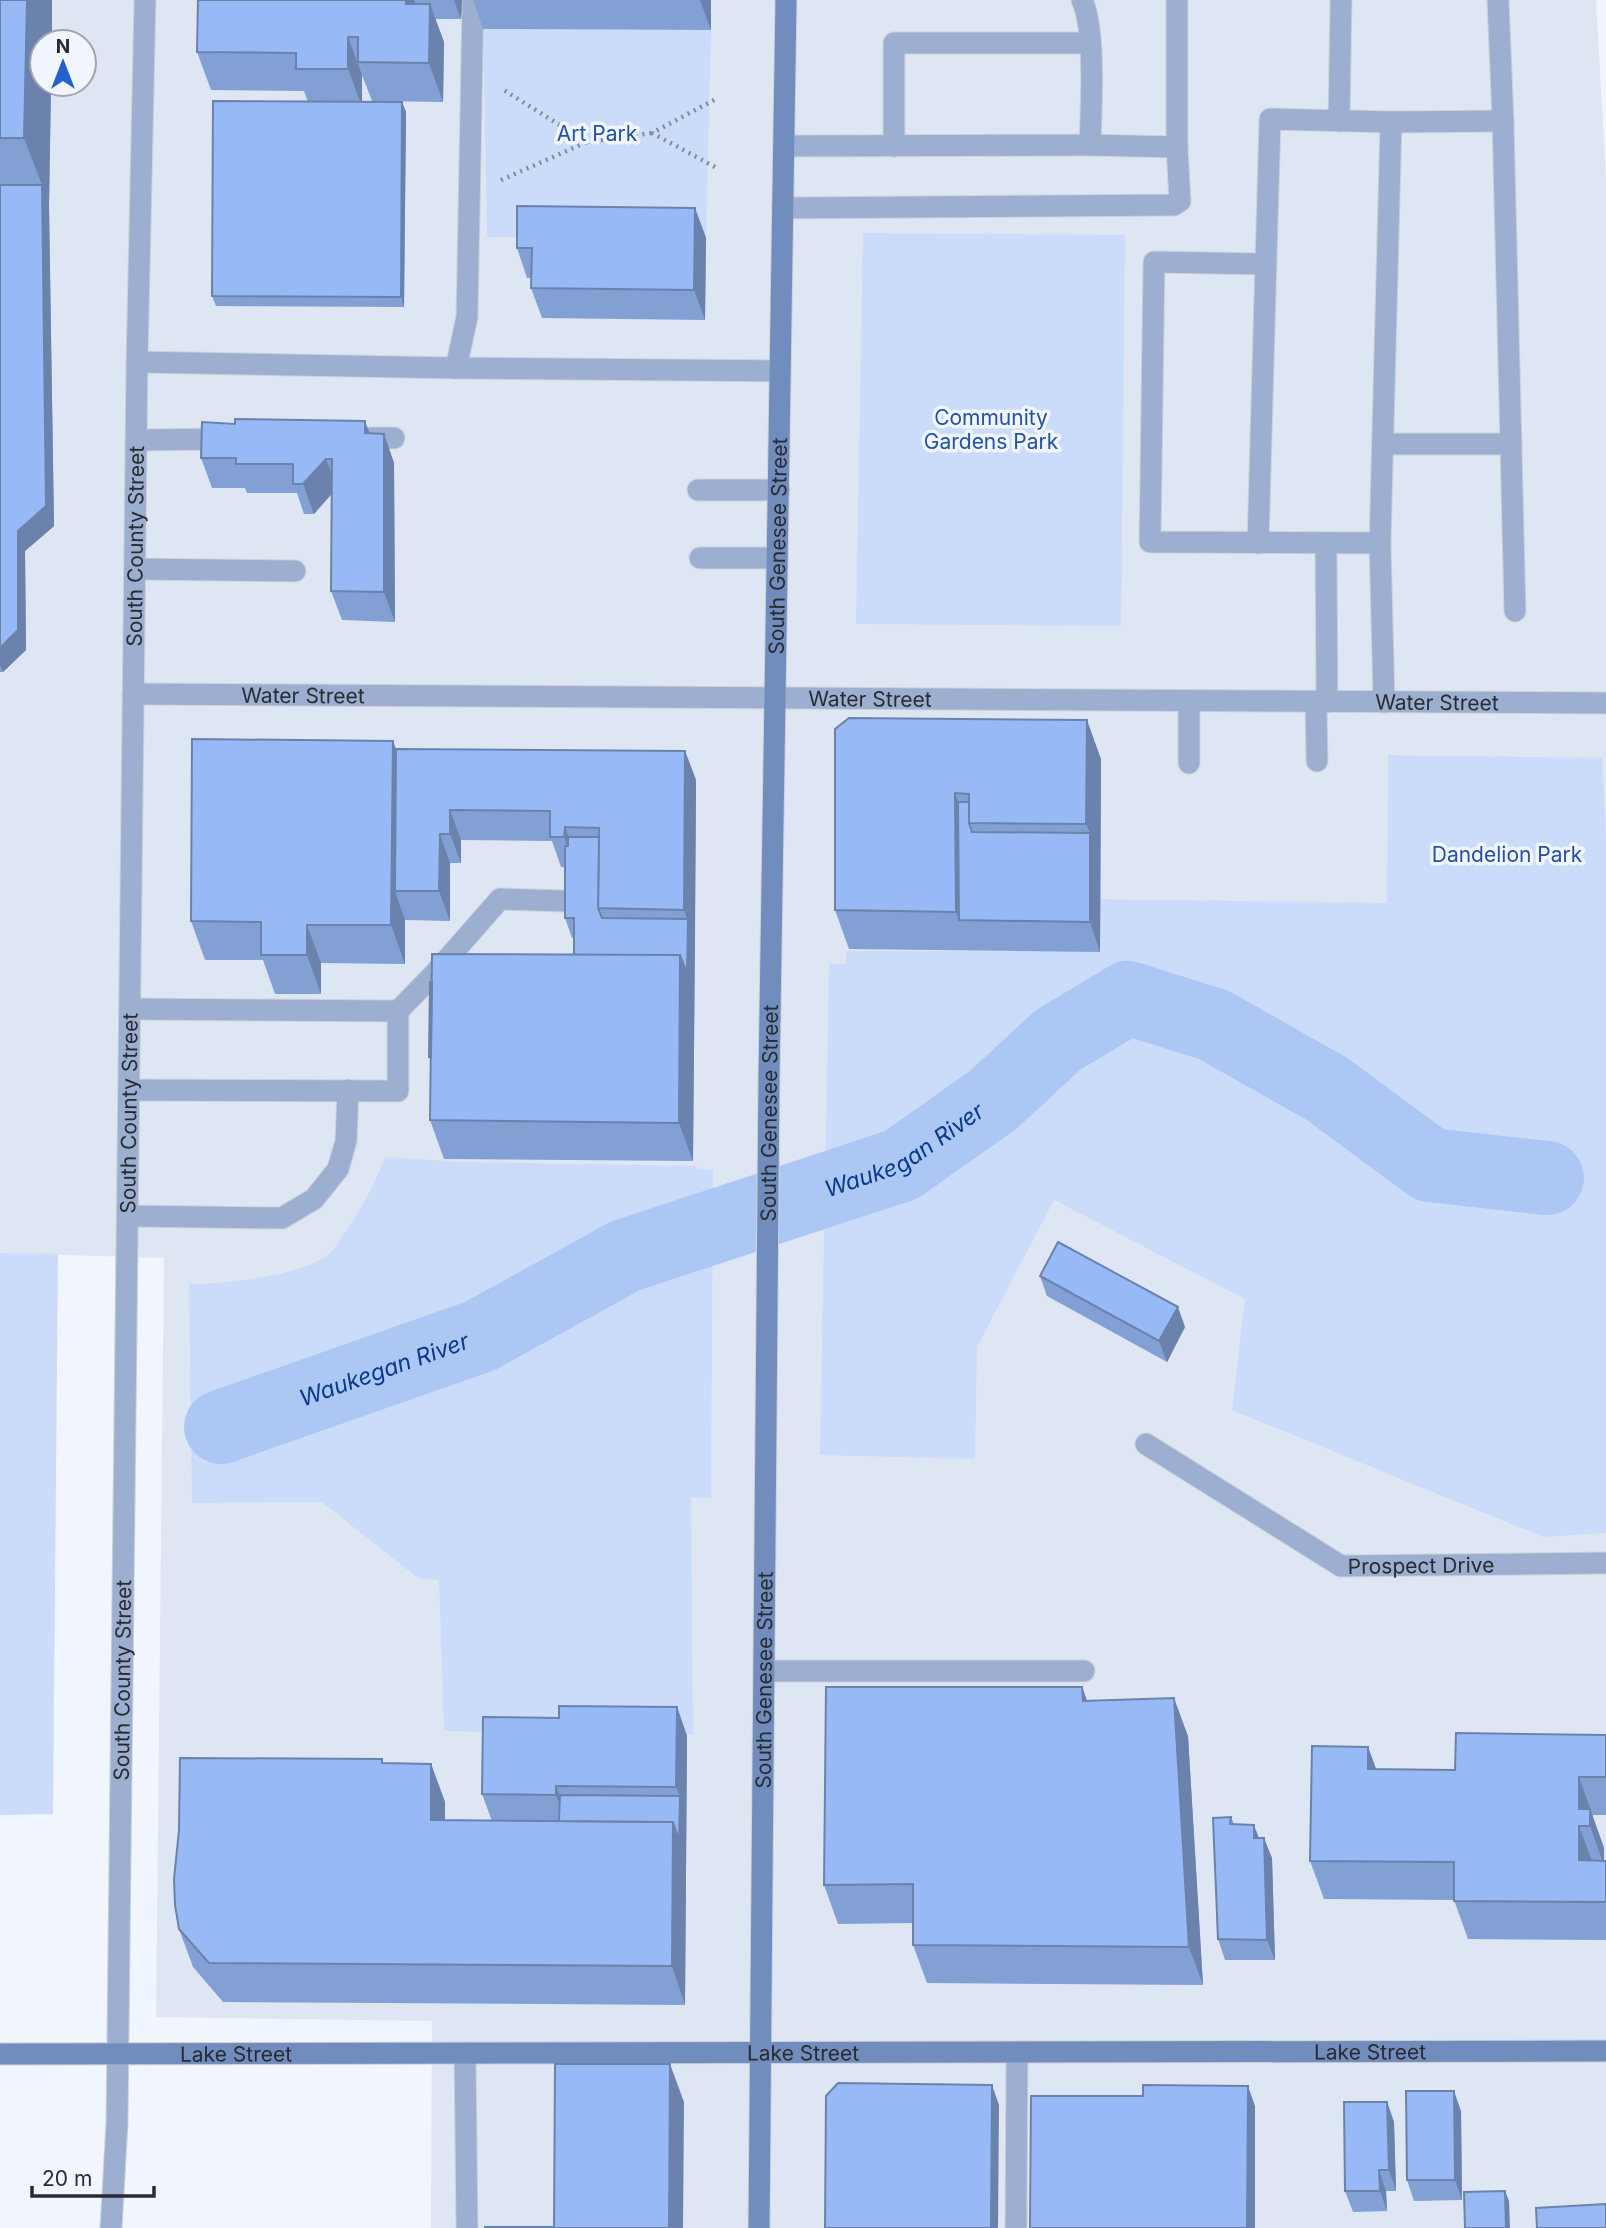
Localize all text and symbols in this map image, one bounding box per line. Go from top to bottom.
north arrow [28,28,98,98]
text: N [56,35,70,58]
park label: Art Park [557,121,638,146]
park label: Community Gardens Park [924,405,1059,454]
street label: South Genesee Street [763,437,792,655]
street label: South County Street [121,446,149,647]
street label: Water Street [241,682,365,708]
street label: Water Street [808,686,932,711]
street label: Water Street [1375,689,1499,715]
park label: Dandelion Park [1432,842,1583,867]
street label: South Genesee Street [755,1004,783,1222]
street label: South County Street [115,1013,142,1214]
water label: Waukegan River [821,1096,990,1203]
water label: Waukegan River [296,1327,474,1412]
street label: Prospect Drive [1347,1552,1494,1578]
street label: South Genesee Street [750,1571,777,1789]
street label: South County Street [108,1580,136,1781]
street label: Lake Street [1314,2039,1426,2064]
street label: Lake Street [747,2040,859,2065]
street label: Lake Street [180,2041,292,2066]
scale bar [32,2154,154,2198]
text: 20 m [42,2166,92,2191]

